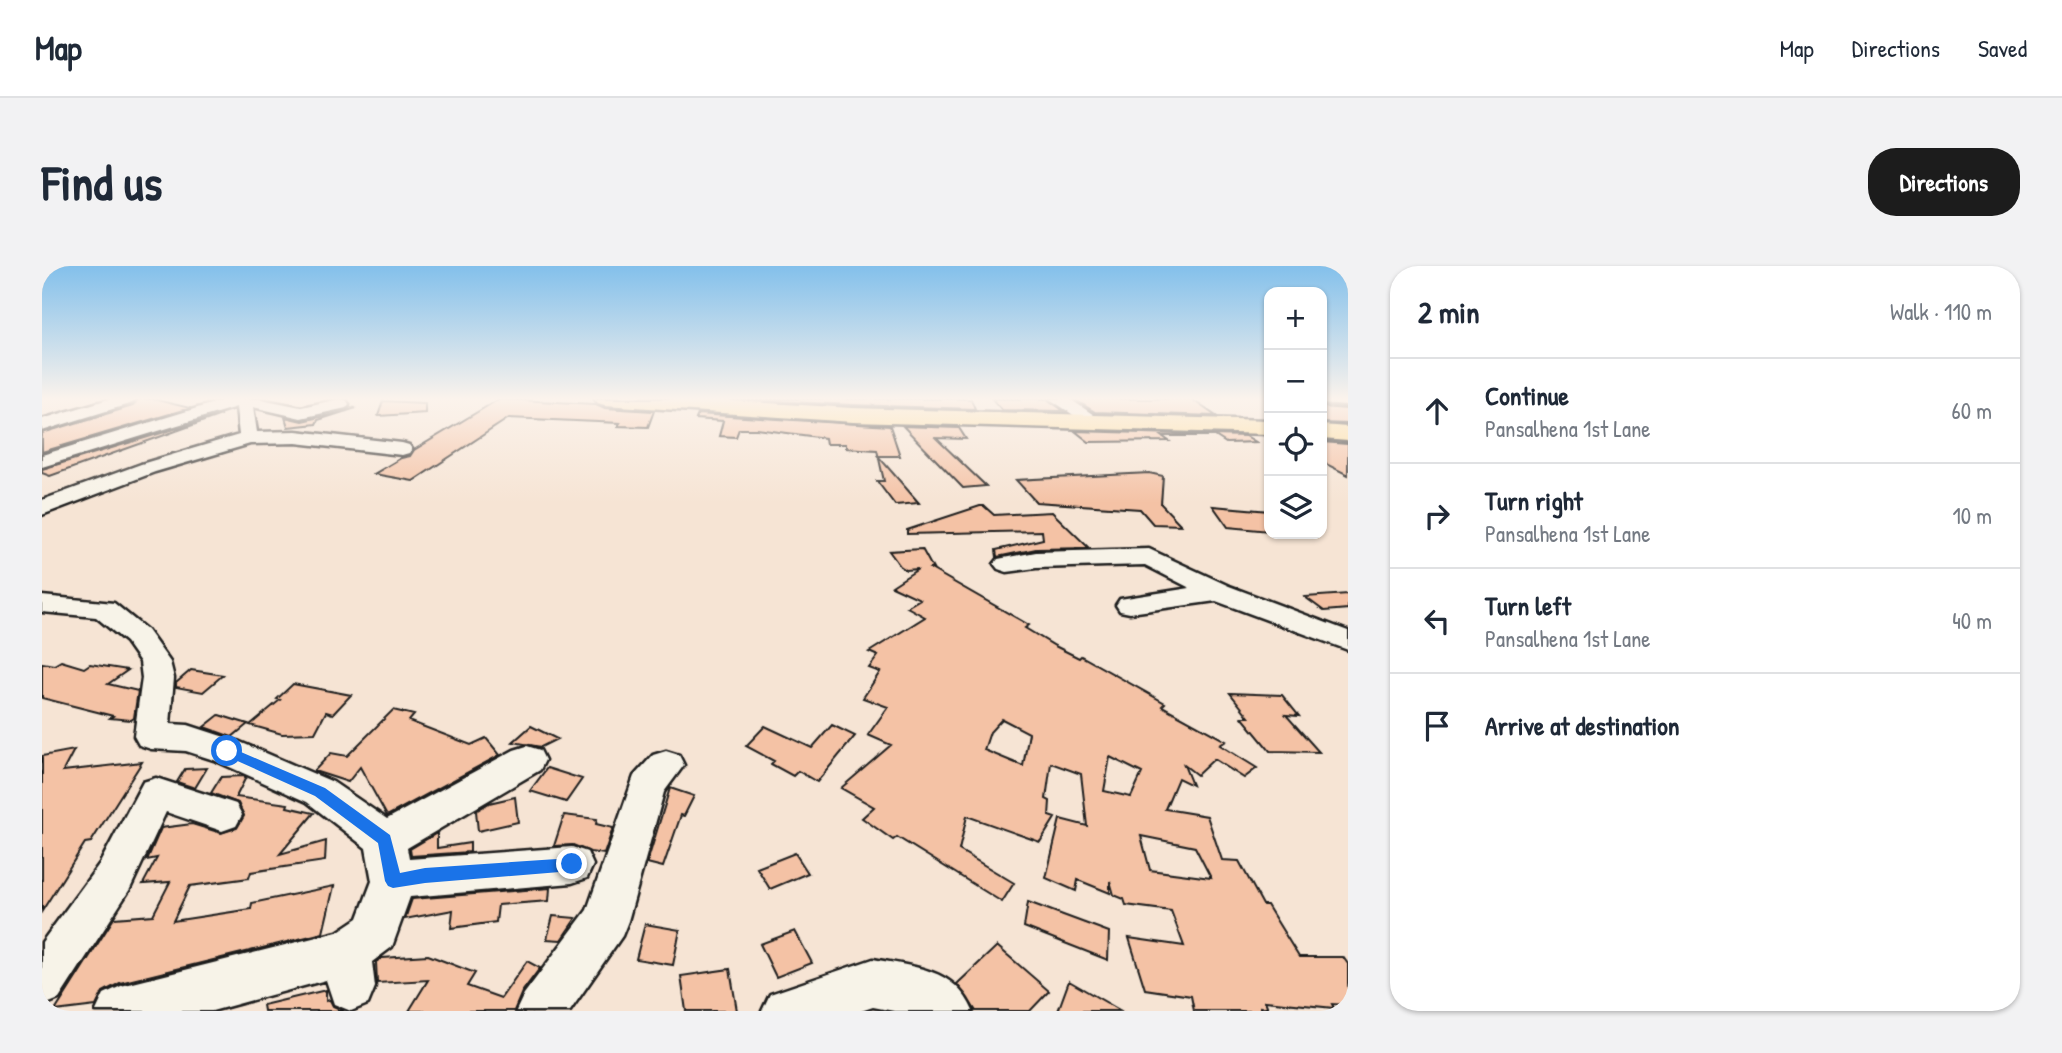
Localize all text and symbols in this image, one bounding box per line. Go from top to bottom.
text: Map [35,26,82,70]
text: Map [1780,32,1814,64]
text: Directions [1852,32,1940,64]
text: Saved [1978,32,2027,64]
button: Directions [1868,148,2020,216]
text: Find us [42,149,162,215]
map controls [1264,287,1327,539]
button: + [1264,287,1327,350]
text: 2 min [1418,292,1480,332]
text: Walk · 110 m [1890,296,1992,327]
button: − [1264,350,1327,413]
text: Continue [1485,378,1569,413]
icon: ahead [1418,392,1456,430]
text: 60 m [1952,395,1992,426]
button: locate [1264,413,1327,476]
text: Pansalhena 1st Lane [1485,413,1651,444]
button: layers [1264,476,1327,539]
text: Turn right [1485,483,1583,518]
icon: right [1418,497,1456,535]
text: 10 m [1952,500,1992,531]
text: Pansalhena 1st Lane [1485,518,1651,549]
text: Turn left [1485,588,1571,623]
icon: left [1418,602,1456,640]
text: 40 m [1952,605,1992,636]
text: Pansalhena 1st Lane [1485,623,1651,654]
icon: arrive [1418,707,1456,745]
text: Arrive at destination [1485,708,1680,743]
route start [211,735,242,766]
route end [556,848,587,879]

